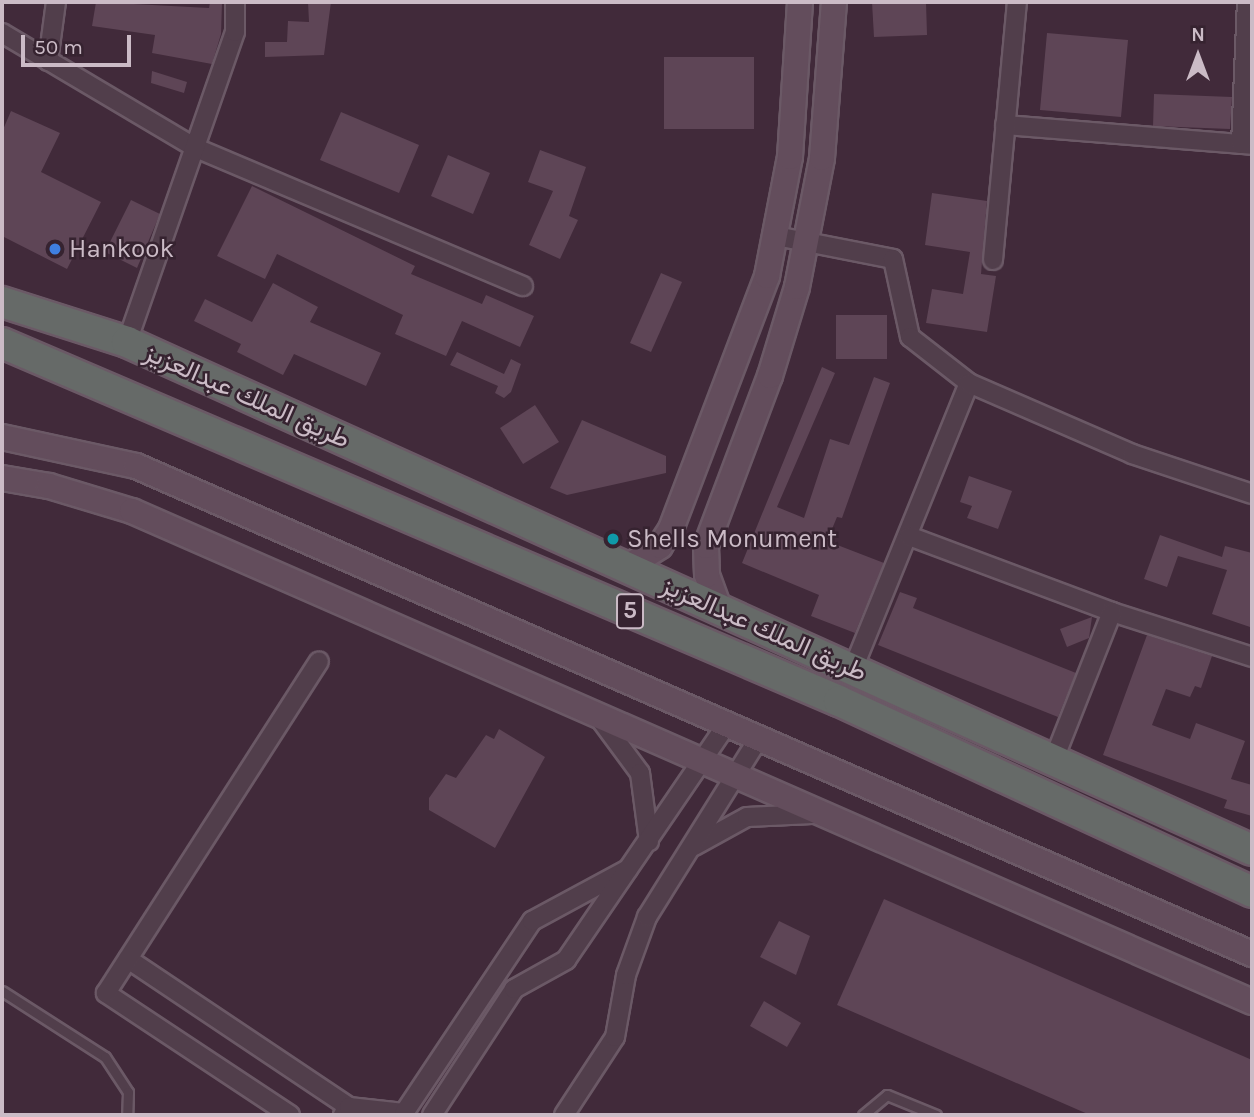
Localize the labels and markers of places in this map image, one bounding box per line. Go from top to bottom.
place label: Hankook [69,233,174,265]
marker: Hankook [47,241,63,257]
place label: Shells Monument [627,523,837,555]
marker: Shells Monument [605,531,621,547]

